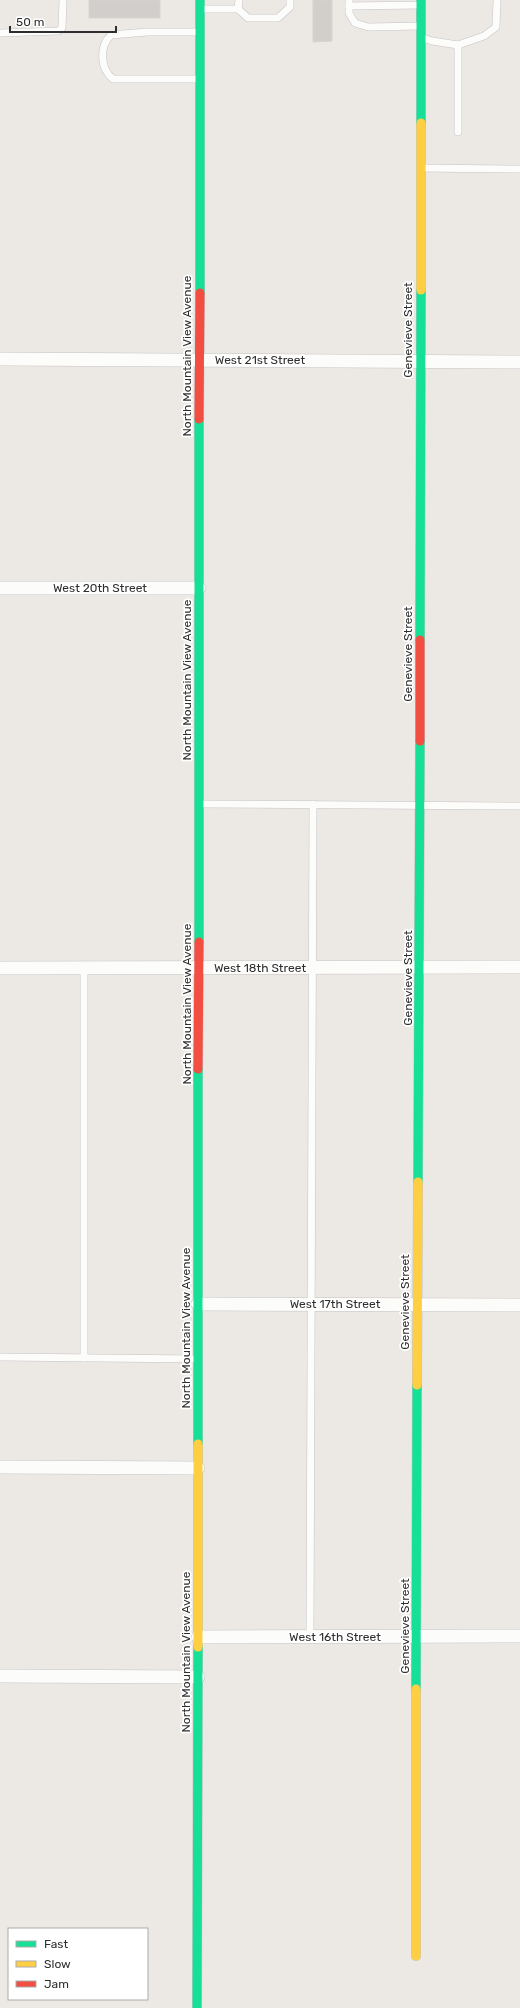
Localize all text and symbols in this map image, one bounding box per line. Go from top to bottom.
scale bar [10,8,116,34]
text: 50 m [16,15,44,29]
street label: North Mountain View Avenue [180,275,194,436]
street label: Genevieve Street [401,282,415,378]
street label: West 21st Street [215,353,306,367]
street label: West 20th Street [53,581,147,595]
street label: North Mountain View Avenue [180,599,194,760]
street label: Genevieve Street [401,606,415,702]
street label: North Mountain View Avenue [180,923,194,1084]
street label: Genevieve Street [401,930,415,1026]
street label: West 18th Street [214,961,306,975]
street label: North Mountain View Avenue [179,1247,193,1408]
street label: Genevieve Street [398,1254,412,1350]
street label: West 17th Street [290,1297,381,1311]
street label: North Mountain View Avenue [179,1571,193,1732]
street label: Genevieve Street [398,1578,412,1674]
street label: West 16th Street [289,1630,381,1644]
legend [8,1928,148,2000]
text: Fast [44,1937,68,1951]
text: Slow [44,1957,71,1971]
text: Jam [44,1977,69,1991]

